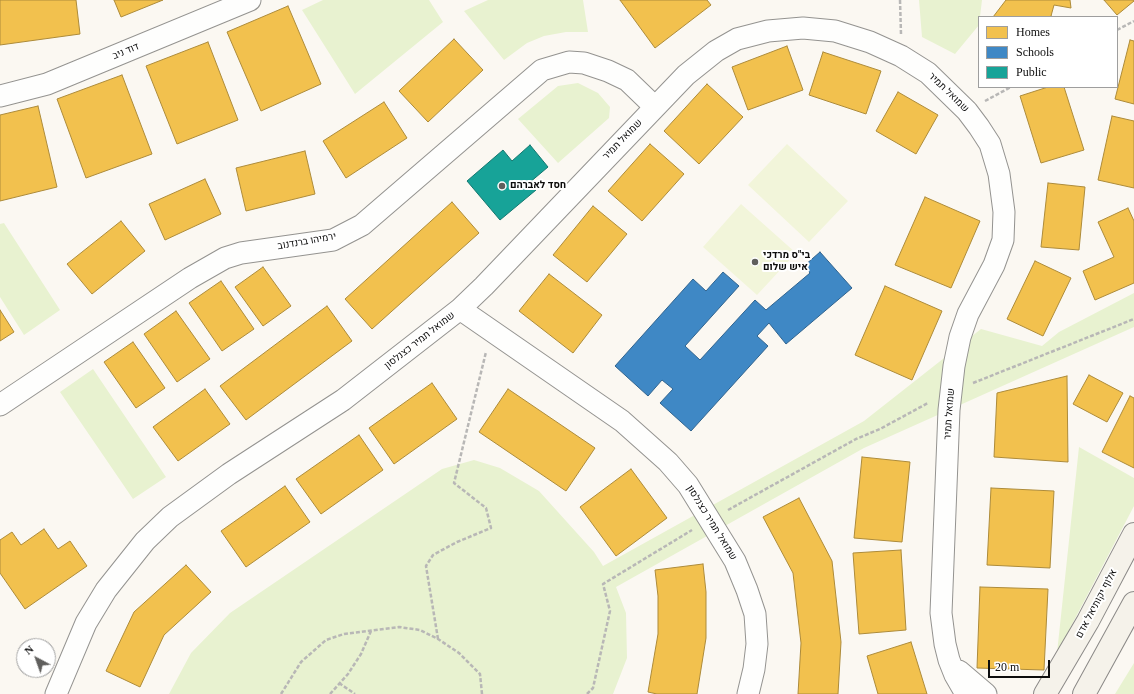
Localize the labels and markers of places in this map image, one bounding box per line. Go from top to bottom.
place label: חסד לאברהם [510,180,566,192]
marker: חסד לאברהם [497,181,507,191]
place label: בי"ס מרדכי איש שלום [763,250,810,274]
marker: בי"ס מרדכי איש שלום [750,257,760,267]

